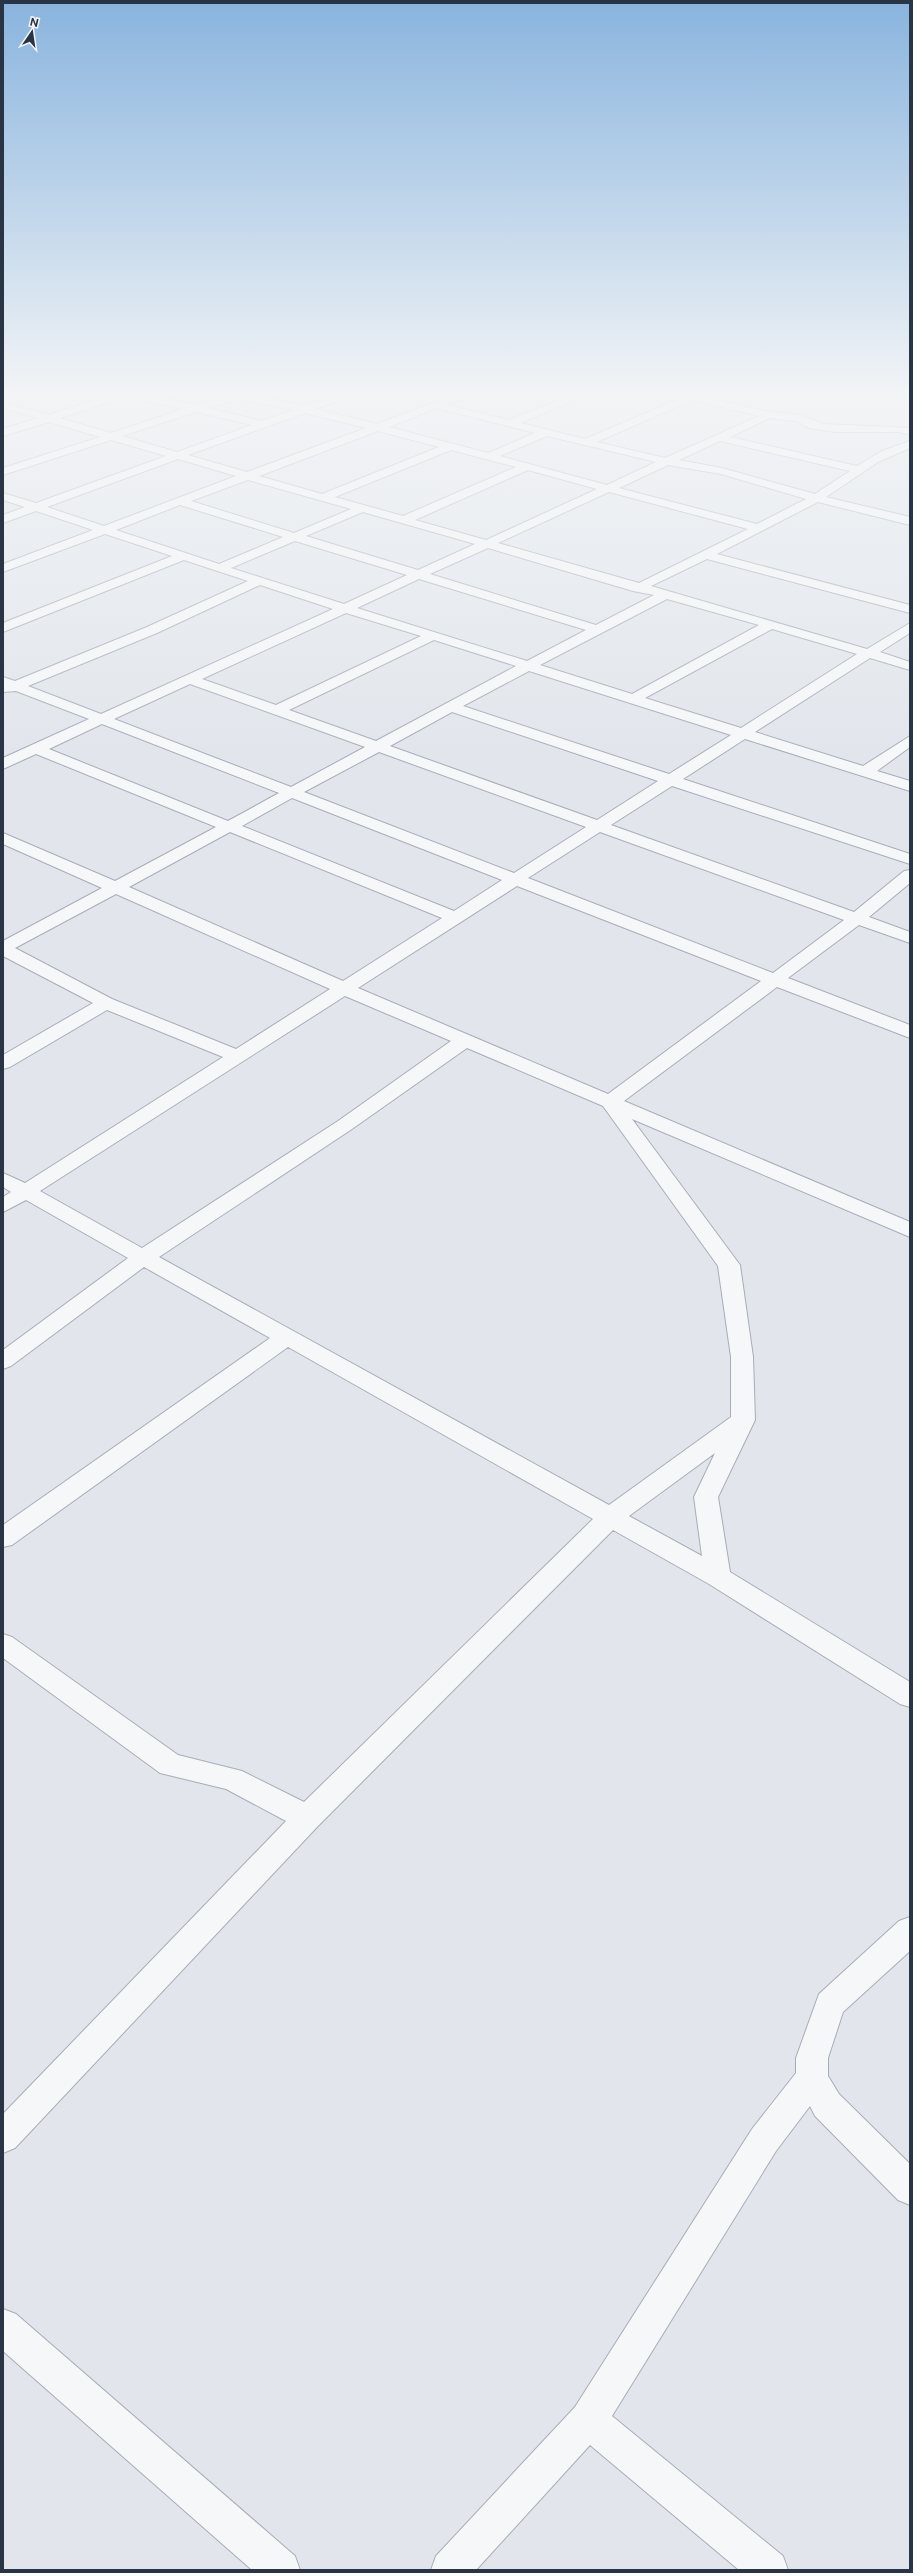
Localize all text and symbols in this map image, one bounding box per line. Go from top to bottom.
north arrow [12,12,52,52]
text: N [29,15,40,29]

